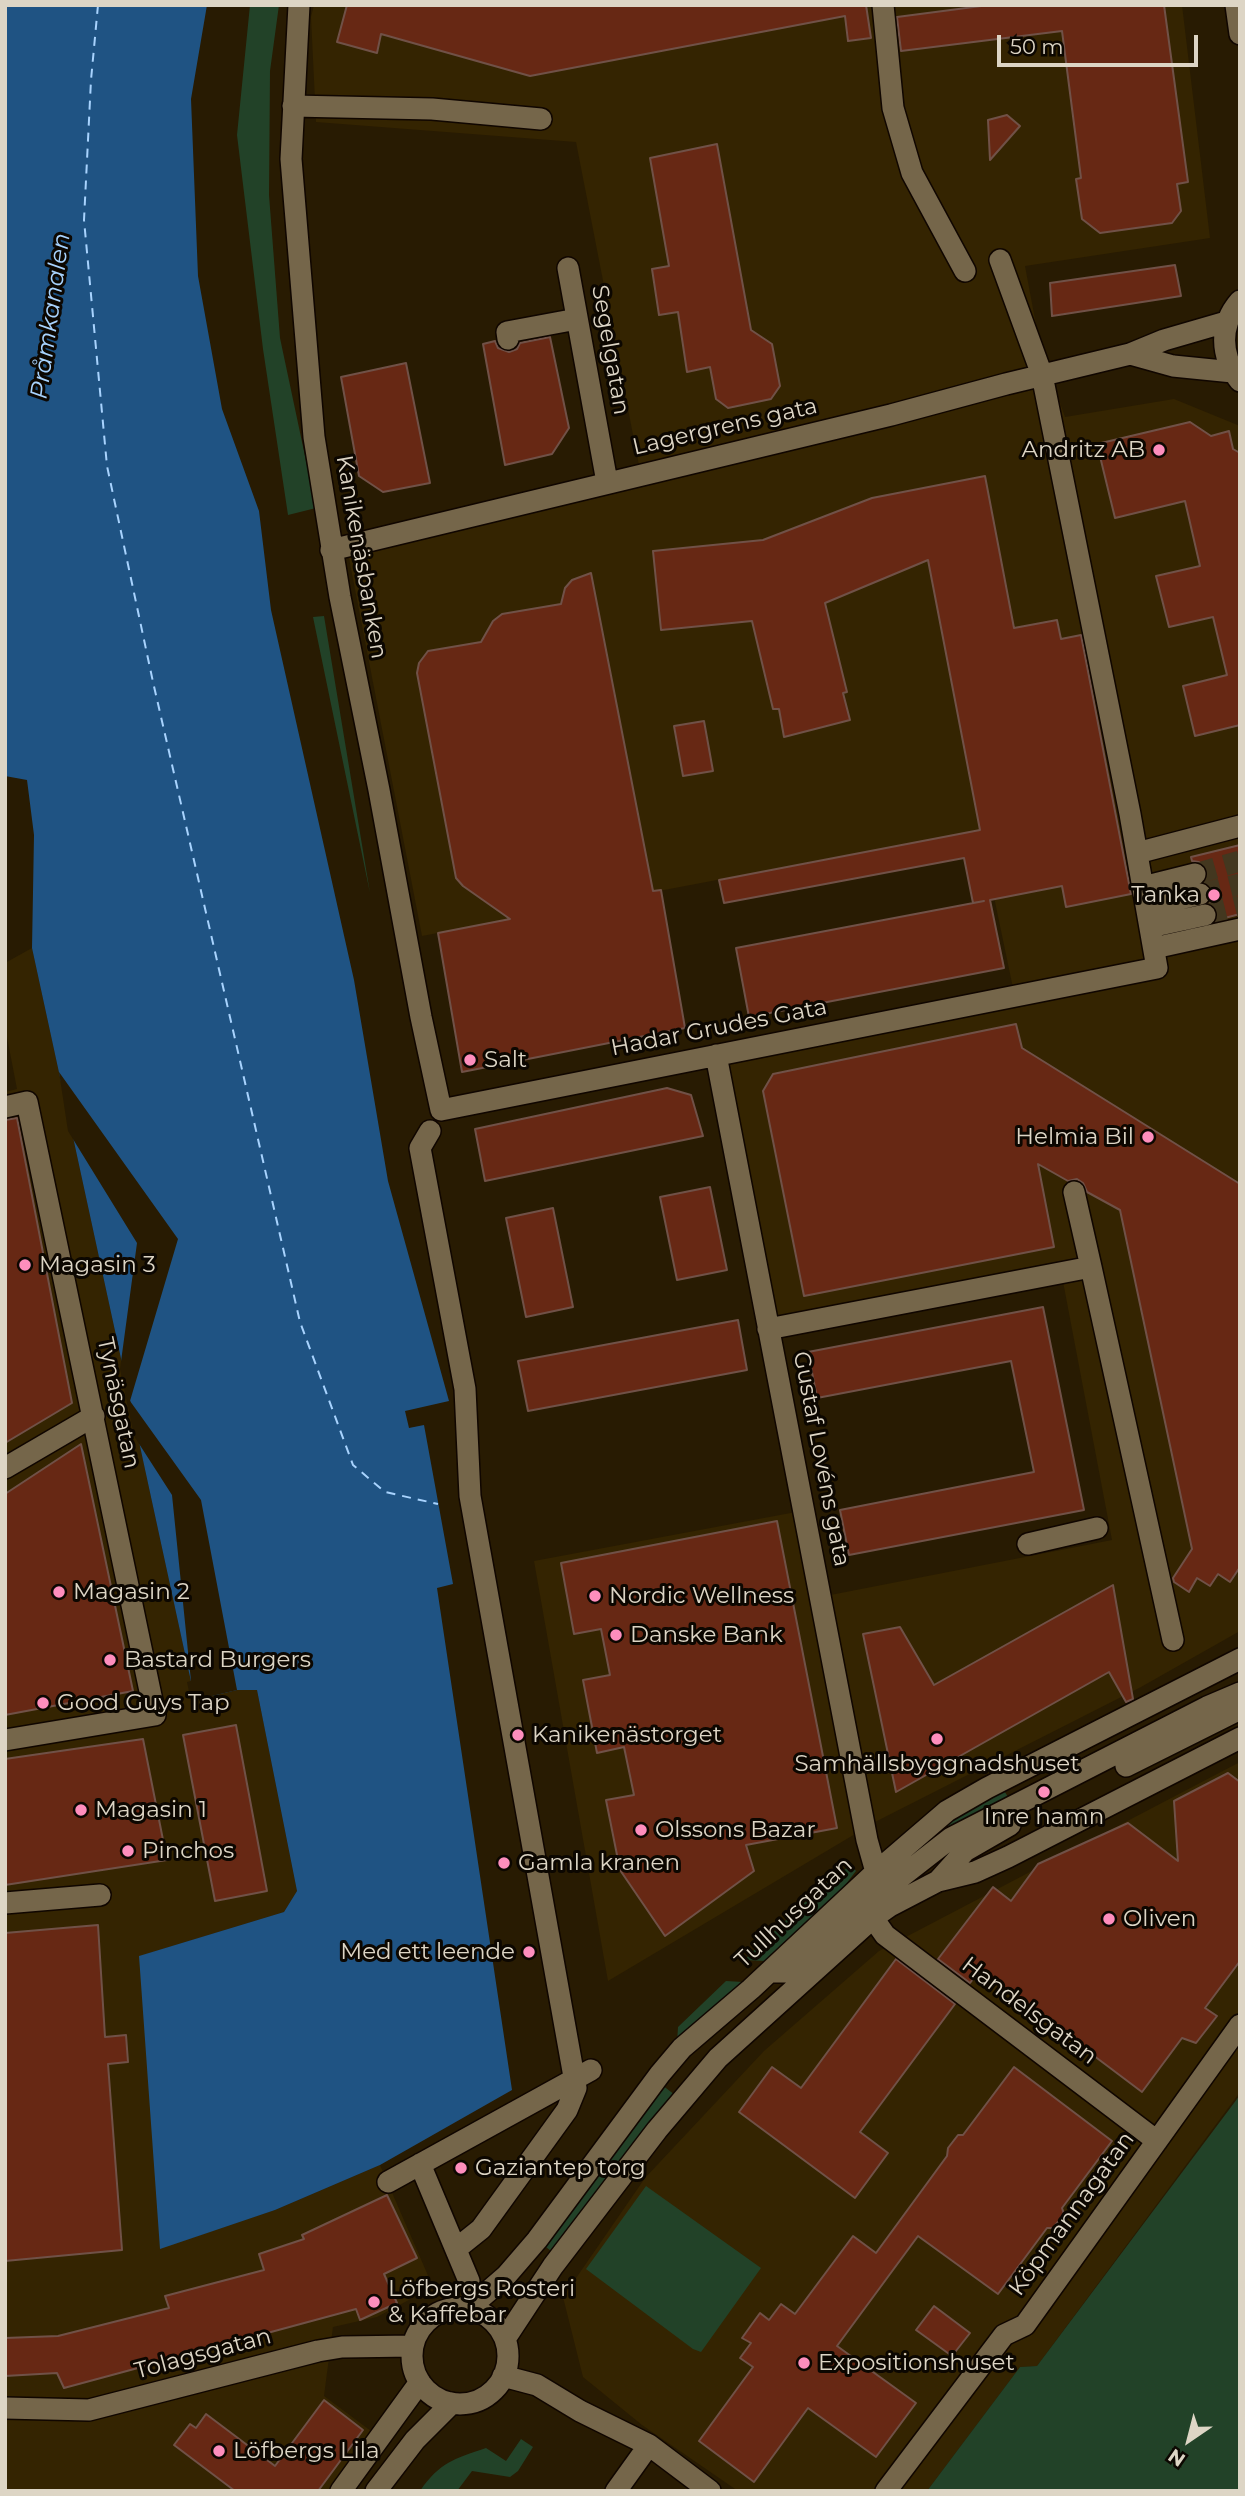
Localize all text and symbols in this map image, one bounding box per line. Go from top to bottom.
scale bar [1000,21,1201,65]
text: 50 m [1010,34,1064,59]
water label: Pråmkanalen [25,231,77,401]
street label: Segelgatan [585,283,635,417]
street label: Lagergrens gata [630,392,820,462]
place label: Andritz AB [1021,436,1145,464]
marker: Andritz AB [1151,442,1167,458]
street label: Kanikenäsbanken [330,453,392,661]
place label: Tanka [1131,881,1200,909]
marker: Tanka [1206,887,1222,903]
street label: Hadar Grudes Gata [609,993,829,1063]
place label: Salt [484,1046,527,1074]
marker: Salt [462,1052,478,1068]
place label: Helmia Bil [1015,1123,1134,1151]
marker: Helmia Bil [1140,1129,1156,1145]
place label: Magasin 3 [39,1251,156,1279]
marker: Magasin 3 [17,1257,33,1273]
street label: Tynäsgatan [91,1335,145,1471]
street label: Gustaf Lovéns gata [787,1349,855,1569]
place label: Magasin 2 [73,1578,190,1606]
place label: Nordic Wellness [609,1582,794,1610]
marker: Magasin 2 [51,1584,67,1600]
marker: Nordic Wellness [587,1588,603,1604]
place label: Danske Bank [630,1621,783,1649]
marker: Danske Bank [608,1627,624,1643]
place label: Bastard Burgers [124,1646,311,1674]
marker: Bastard Burgers [102,1652,118,1668]
place label: Good Guys Tap [57,1689,230,1717]
marker: Good Guys Tap [35,1695,51,1711]
place label: Kanikenästorget [532,1721,722,1749]
marker: Kanikenästorget [510,1727,526,1743]
marker: Samhällsbyggnadshuset [929,1731,945,1747]
place label: Samhällsbyggnadshuset [794,1750,1080,1778]
marker: Inre hamn [1036,1784,1052,1800]
place label: Magasin 1 [95,1796,207,1824]
marker: Magasin 1 [73,1802,89,1818]
place label: Inre hamn [984,1803,1104,1831]
place label: Olssons Bazar [655,1816,816,1844]
marker: Olssons Bazar [633,1822,649,1838]
place label: Pinchos [142,1837,234,1865]
marker: Pinchos [120,1843,136,1859]
place label: Gamla kranen [518,1849,680,1877]
street label: Tullhusgatan [730,1852,858,1974]
marker: Gamla kranen [496,1855,512,1871]
place label: Oliven [1123,1905,1196,1933]
marker: Oliven [1101,1911,1117,1927]
place label: Med ett leende [340,1938,515,1966]
marker: Med ett leende [521,1944,537,1960]
street label: Handelsgatan [956,1951,1102,2071]
street label: Köpmannagatan [1003,2127,1141,2301]
place label: Gaziantep torg [475,2154,646,2182]
marker: Gaziantep torg [453,2160,469,2176]
place label: Löfbergs Rosteri & Kaffebar [388,2275,575,2329]
marker: Löfbergs Rosteri & Kaffebar [366,2294,382,2310]
street label: Tolagsgatan [132,2322,274,2386]
place label: Expositionshuset [818,2349,1015,2377]
marker: Expositionshuset [796,2355,812,2371]
north arrow [1154,2405,1224,2475]
place label: Löfbergs Lila [233,2437,379,2465]
marker: Löfbergs Lila [211,2443,227,2459]
text: N [1164,2444,1190,2471]

